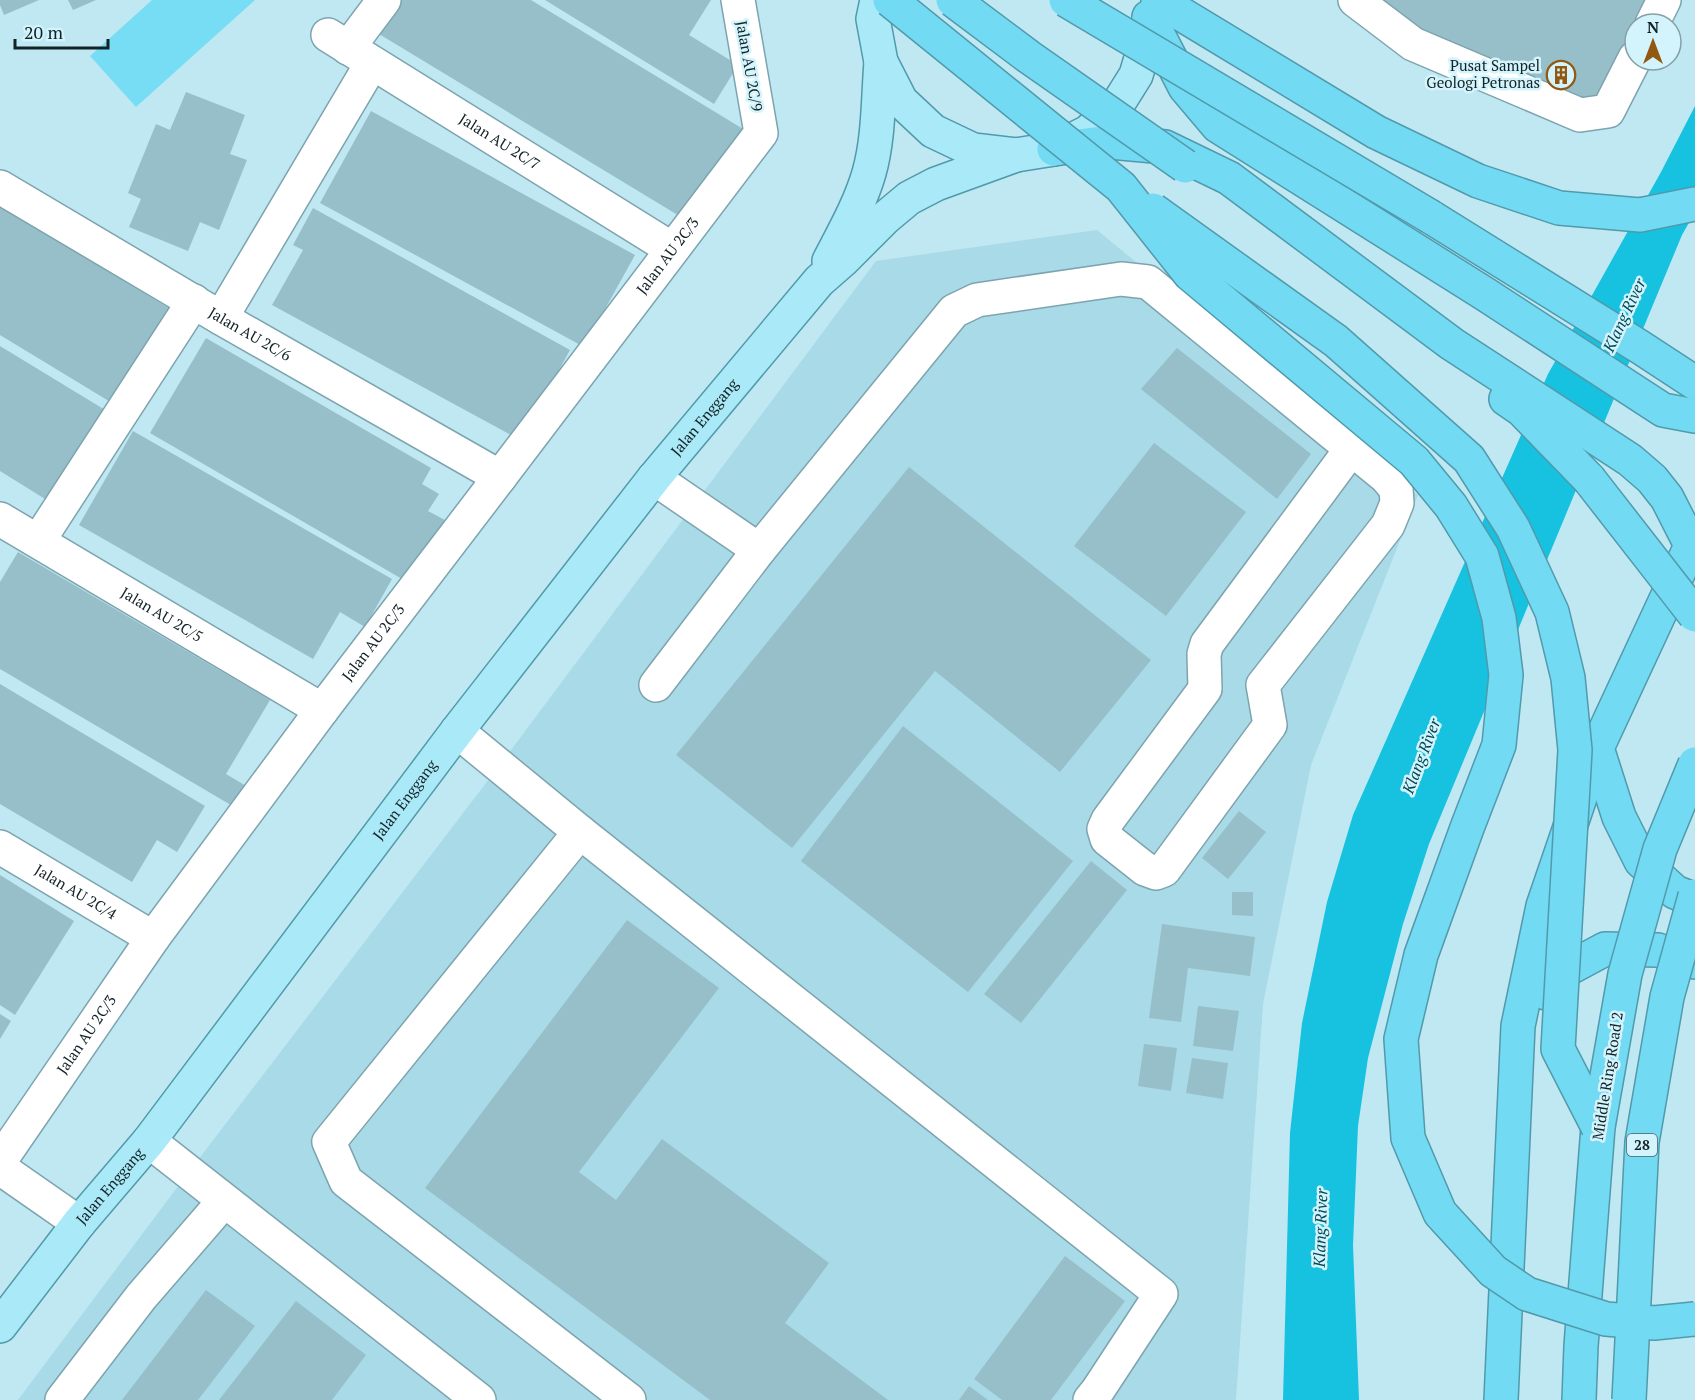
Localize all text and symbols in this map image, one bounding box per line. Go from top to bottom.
scale bar [15,12,108,50]
north arrow [1623,12,1683,72]
text: N [1647,16,1659,38]
street label: Jalan AU 2C/9 [732,19,768,113]
text: 20 m [24,20,64,44]
place label: Pusat Sampel Geologi Petronas [1426,55,1540,92]
building icon: Pusat Sampel Geologi Petronas [1545,59,1577,91]
street label: Jalan AU 2C/7 [456,108,544,174]
street label: Jalan AU 2C/3 [631,213,703,298]
water label: Klang River [1597,274,1651,356]
street label: Jalan AU 2C/6 [205,302,295,365]
street label: Jalan Enggang [666,373,743,460]
street label: Jalan AU 2C/5 [118,582,207,646]
street label: Jalan AU 2C/3 [337,599,409,685]
water label: Klang River [1396,715,1446,798]
street label: Jalan Enggang [368,755,442,844]
street label: Jalan AU 2C/4 [32,859,121,923]
street label: Jalan AU 2C/3 [51,991,120,1078]
street label: Middle Ring Road 2 [1587,1010,1627,1141]
road number: 28 [1627,1134,1657,1156]
street label: Jalan Enggang [71,1142,149,1228]
water label: Klang River [1308,1188,1332,1269]

